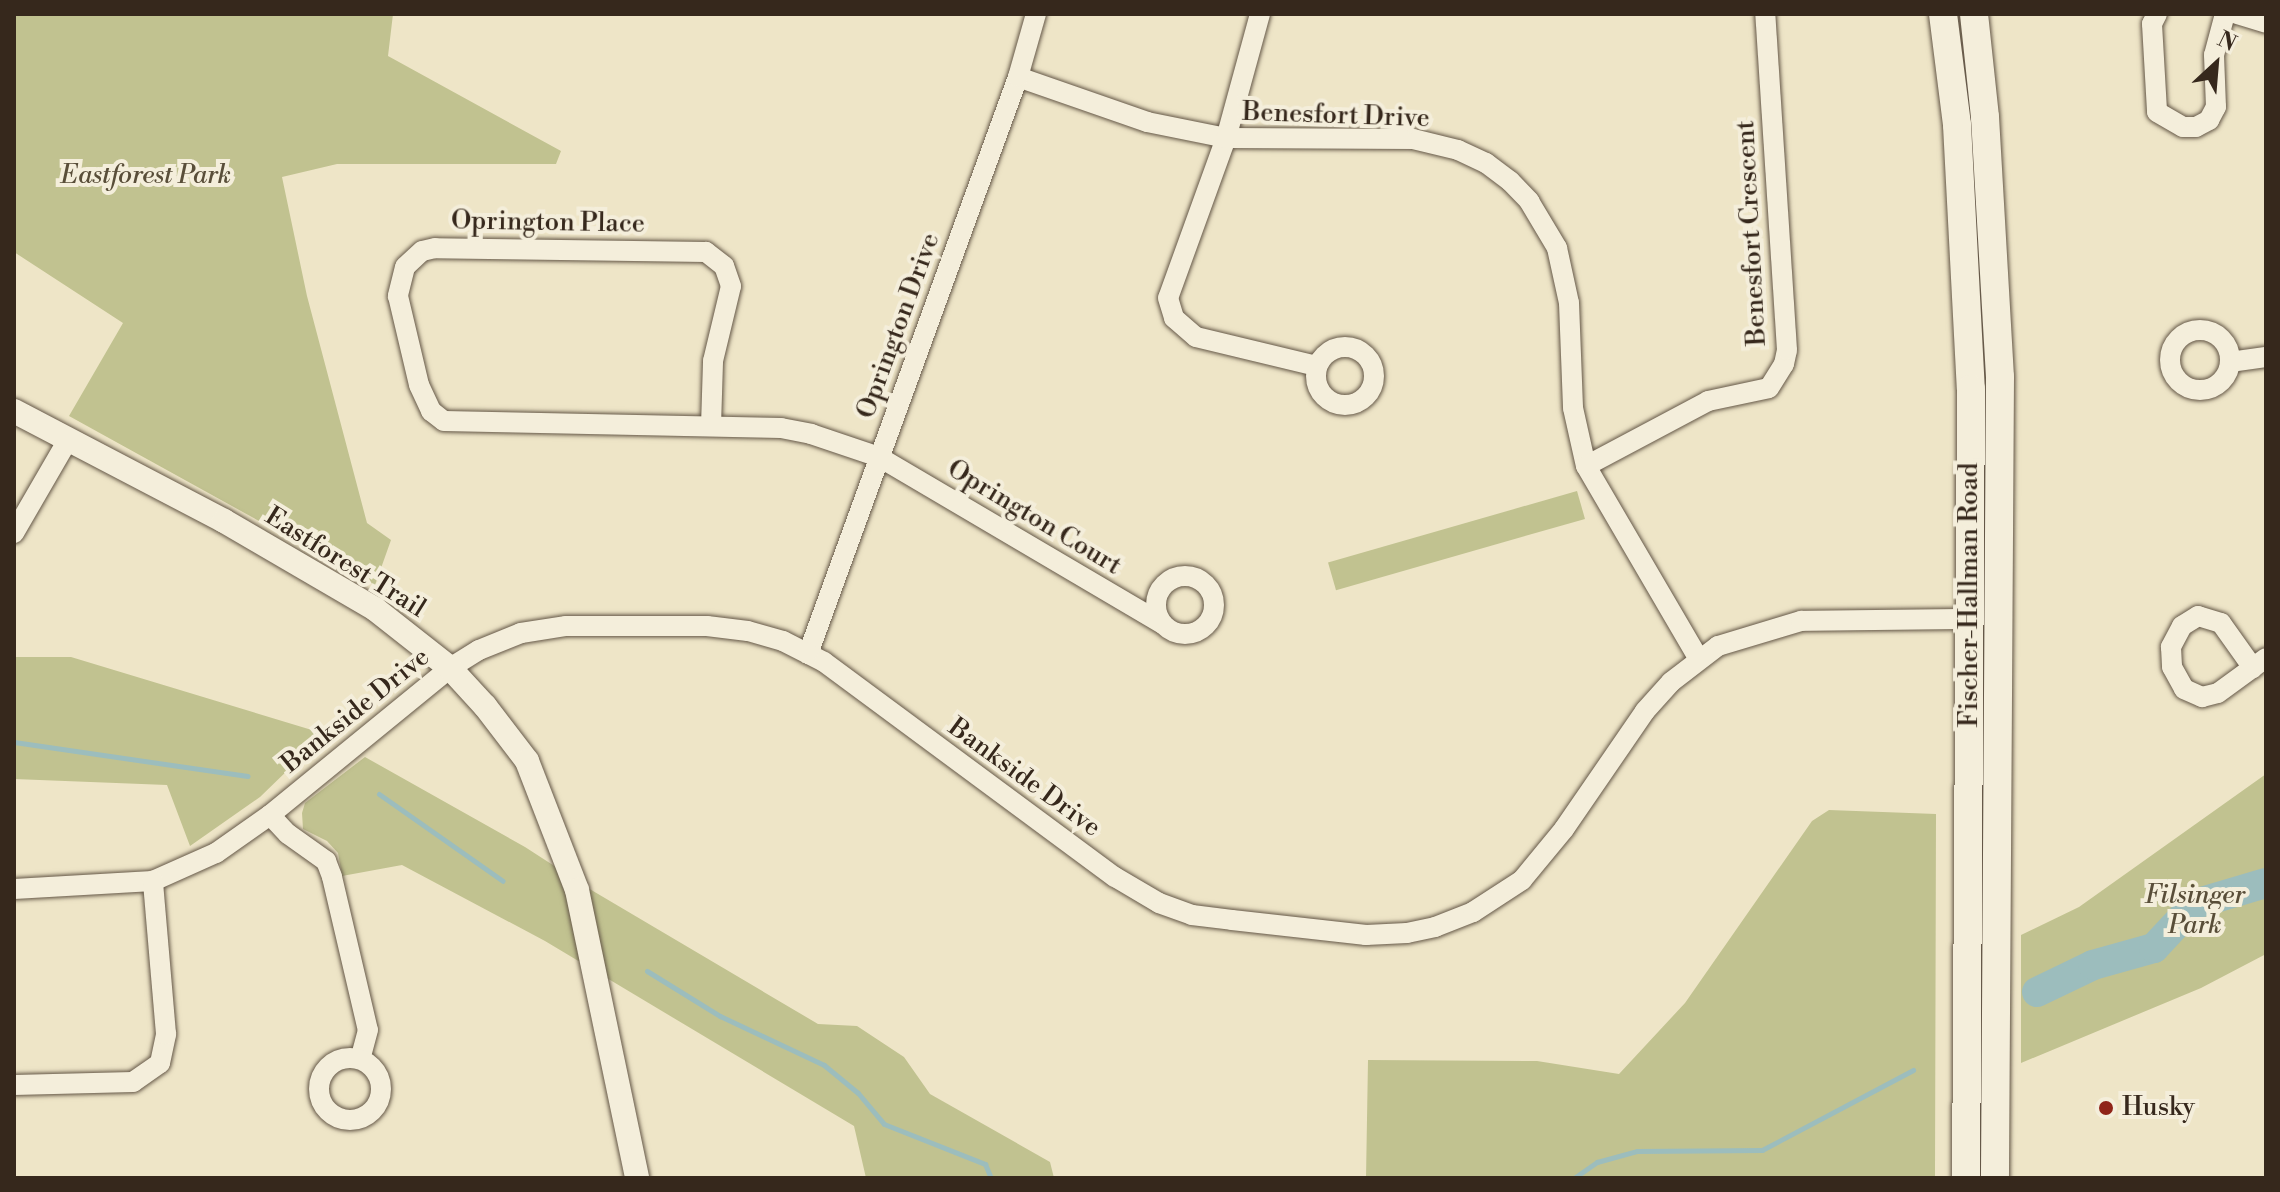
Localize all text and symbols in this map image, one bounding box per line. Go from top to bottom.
north arrow [2176,24,2256,104]
text: N [2213,26,2240,58]
street label: Benesfort Drive [1242,97,1430,135]
street label: Benesfort Crescent [1731,119,1773,347]
park label: Eastforest Park [61,160,231,192]
street label: Oprington Place [451,206,645,240]
street label: Oprington Drive [851,229,947,423]
street label: Oprington Court [941,454,1127,582]
street label: Fischer-Hallman Road [1954,463,1986,727]
street label: Eastforest Trail [259,501,431,625]
street label: Bankside Drive [276,642,436,780]
street label: Bankside Drive [942,712,1106,844]
park label: Filsinger Park [2145,880,2245,942]
place label: Husky [2122,1092,2195,1124]
marker: Husky [2097,1099,2115,1117]

